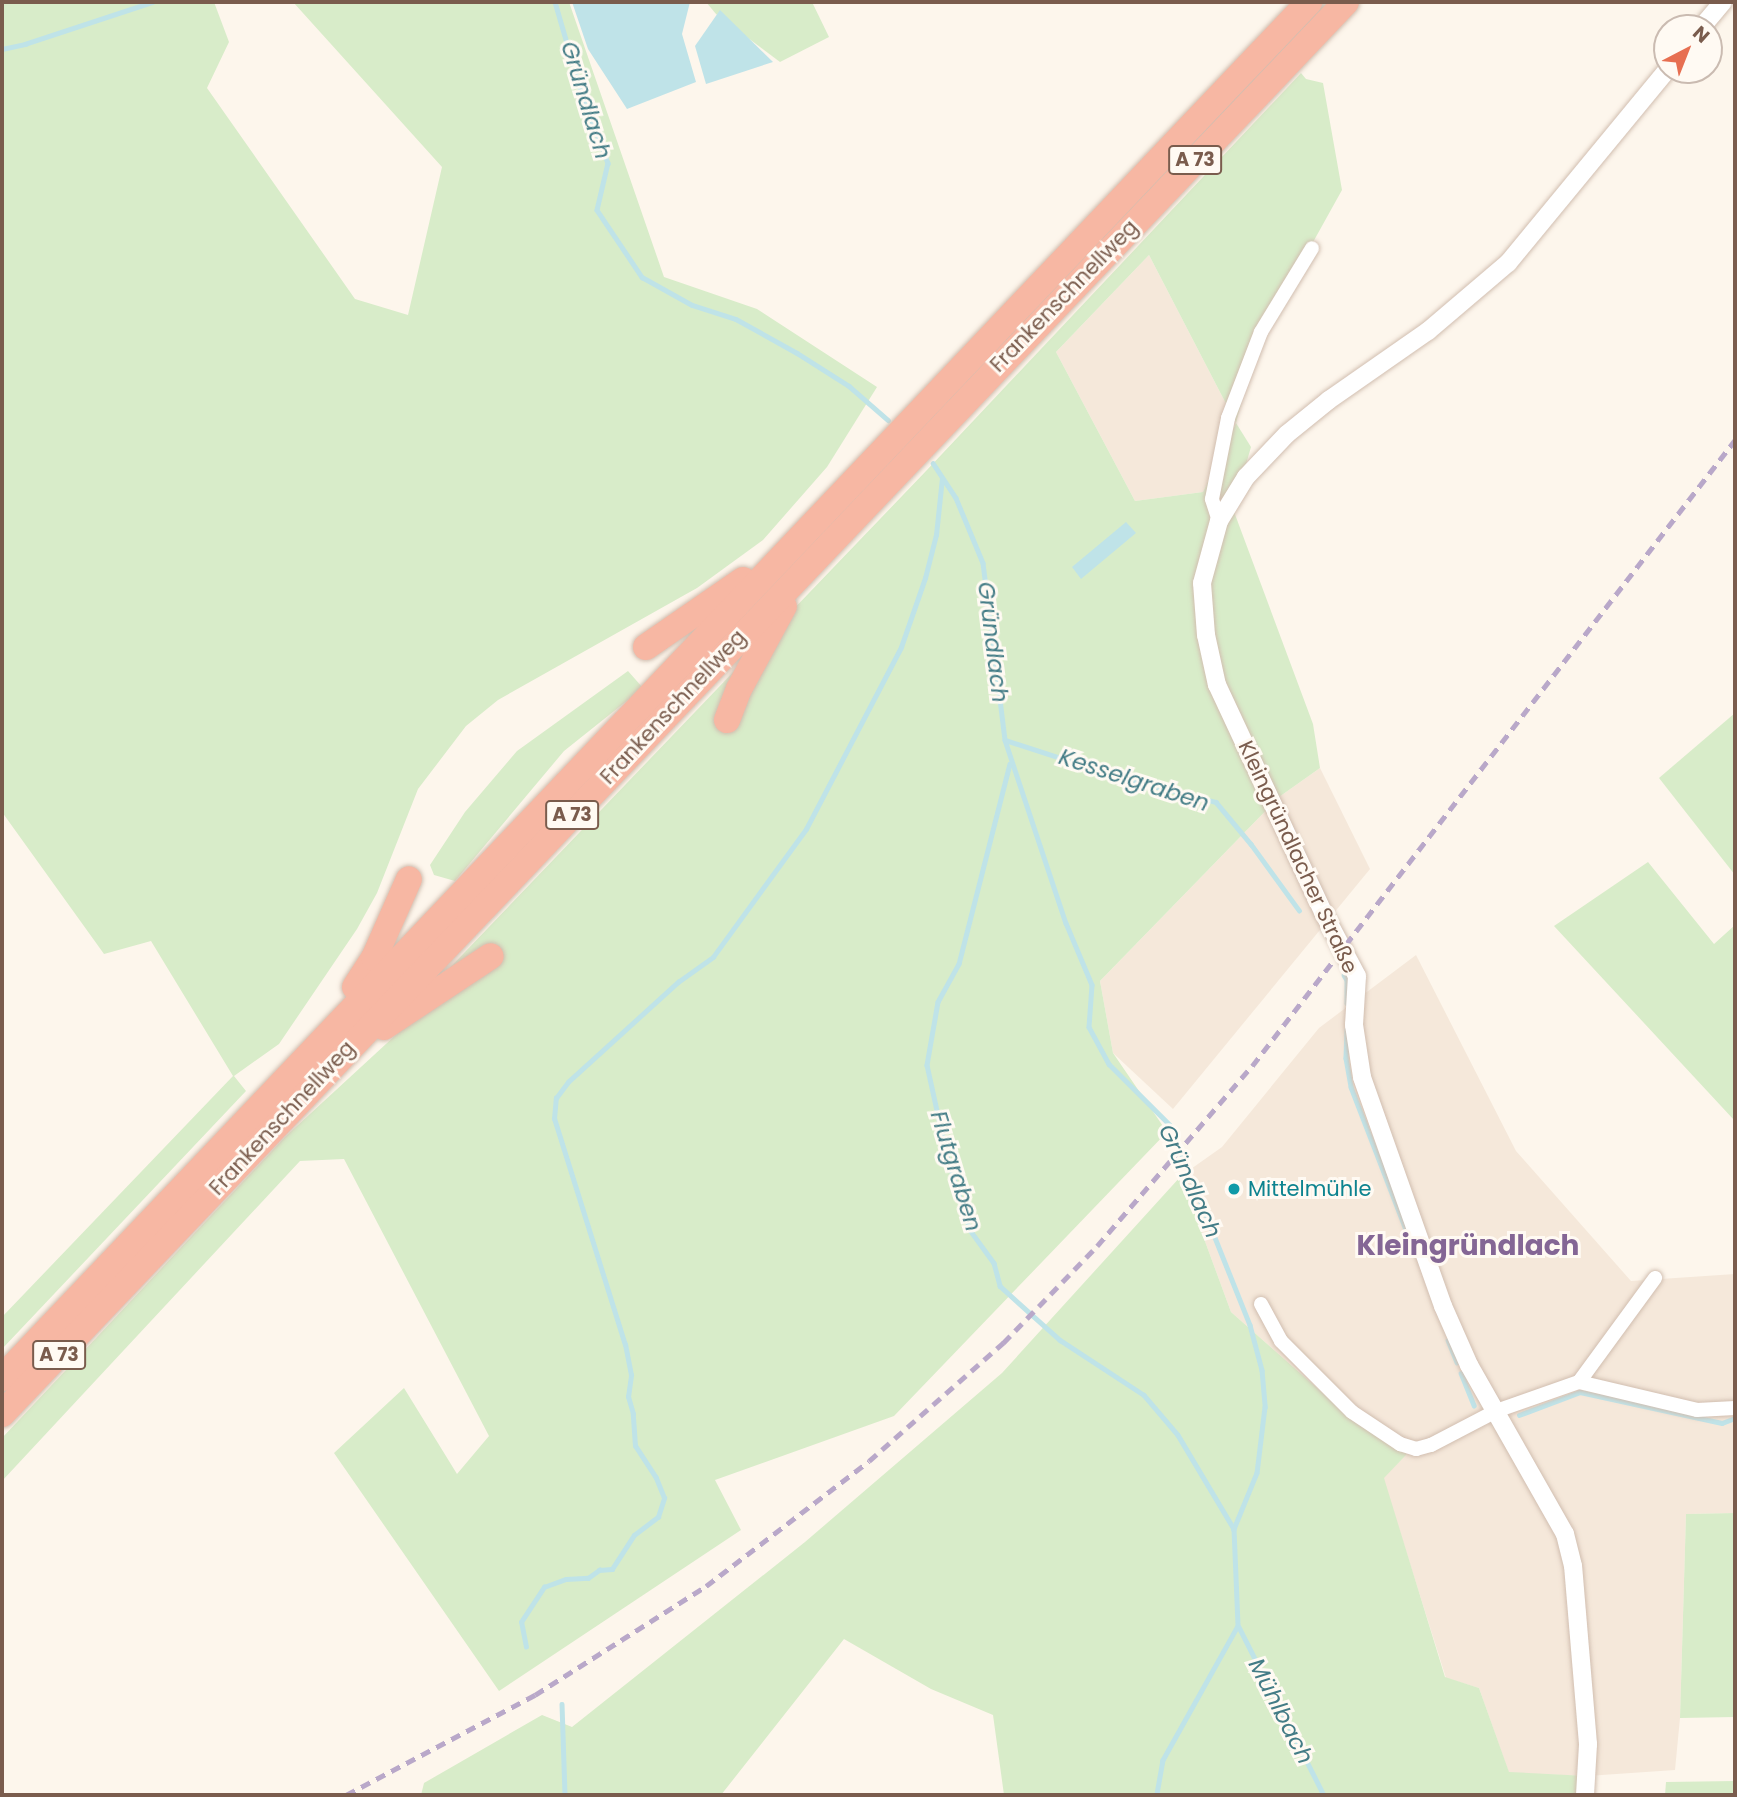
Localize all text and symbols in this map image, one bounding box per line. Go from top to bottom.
north arrow [1653,14,1723,84]
text: N [1687,20,1715,49]
water label: Gründlach [555,38,617,162]
road number: A 73 [1167,144,1223,176]
street label: Frankenschnellweg [985,215,1143,377]
water label: Gründlach [972,580,1014,704]
street label: Frankenschnellweg [595,625,751,789]
street label: Kleingründlacher Straße [1233,737,1363,977]
water label: Kesselgraben [1055,743,1213,817]
road number: A 73 [544,800,600,830]
street label: Frankenschnellweg [204,1036,360,1200]
water label: Flutgraben [925,1107,987,1235]
water label: Gründlach [1153,1120,1227,1242]
place label: Mittelmühle [1248,1176,1371,1202]
marker: Mittelmühle [1226,1181,1242,1197]
district label: Kleingründlach [1357,1229,1579,1263]
road number: A 73 [31,1340,87,1371]
water label: Mühlbach [1243,1654,1319,1768]

